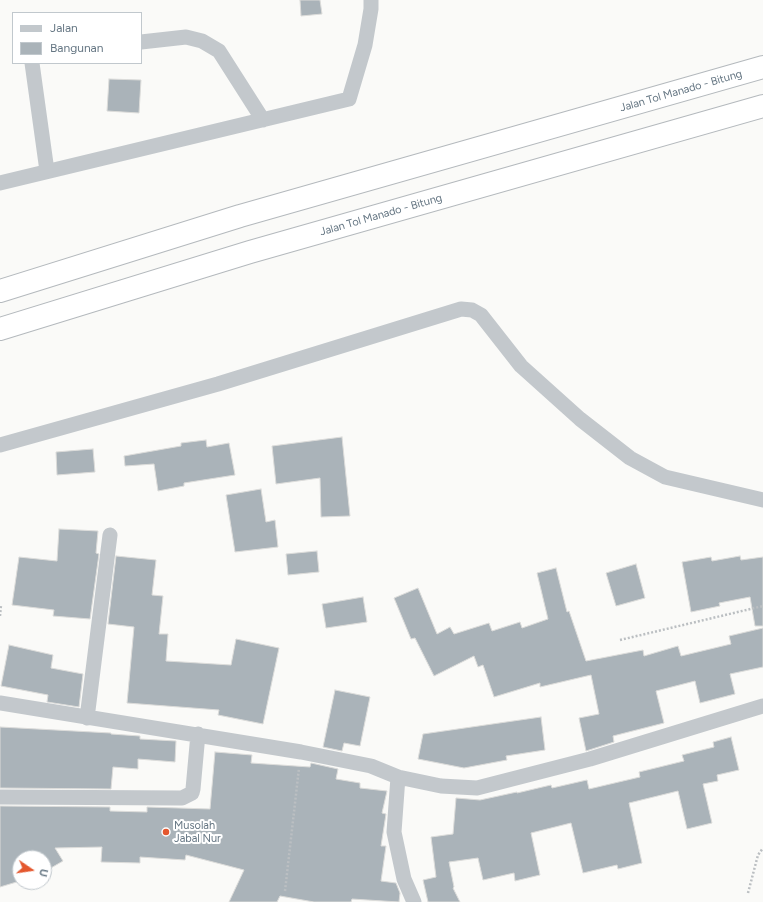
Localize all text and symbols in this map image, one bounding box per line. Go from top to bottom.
legend [12,12,142,64]
text: Jalan [50,21,78,35]
text: Bangunan [50,41,103,55]
street label: Jalan Tol Manado - Bitung [618,67,744,115]
street label: Jalan Tol Manado - Bitung [318,191,444,239]
place label: Musolah Jabal Nur [174,819,221,845]
marker: Musolah Jabal Nur [161,827,171,837]
north arrow [12,850,52,890]
text: U [36,867,50,878]

